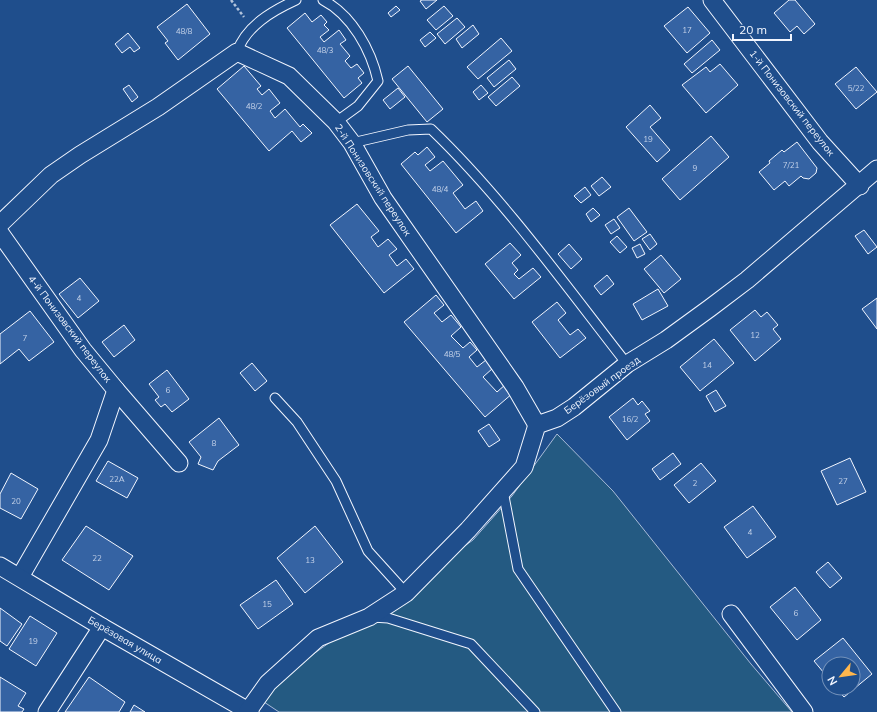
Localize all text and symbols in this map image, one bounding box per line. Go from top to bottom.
scale bar [733,16,791,42]
text: 20 m [739,22,767,37]
house number: 17 [682,25,692,35]
house number: 48/8 [176,26,193,36]
house number: 48/3 [317,45,334,55]
street label: 1-й Понизовский переулок [747,47,838,159]
house number: 5/22 [848,83,865,93]
house number: 48/2 [246,101,263,111]
street label: 2-й Понизовский переулок [332,122,414,239]
house number: 19 [643,134,653,144]
house number: 7/21 [783,160,800,170]
house number: 9 [693,163,698,173]
house number: 48/4 [432,184,449,194]
street label: 4-й Понизовский переулок [25,273,115,386]
house number: 4 [77,293,82,303]
house number: 12 [750,330,760,340]
house number: 7 [23,333,28,343]
house number: 48/5 [444,349,461,359]
street label: Берёзовый проезд [561,353,643,417]
house number: 14 [702,360,712,370]
house number: 6 [166,385,171,395]
house number: 16/2 [622,414,639,424]
house number: 8 [212,438,217,448]
house number: 22А [109,474,125,484]
house number: 27 [838,476,848,486]
house number: 2 [693,478,698,488]
house number: 20 [11,496,21,506]
house number: 4 [748,527,753,537]
house number: 22 [92,553,102,563]
house number: 13 [305,555,315,565]
house number: 15 [262,599,272,609]
house number: 6 [794,608,799,618]
street label: Берёзовая улица [85,613,165,667]
house number: 19 [28,636,38,646]
north arrow [821,656,861,696]
text: N [824,674,840,688]

